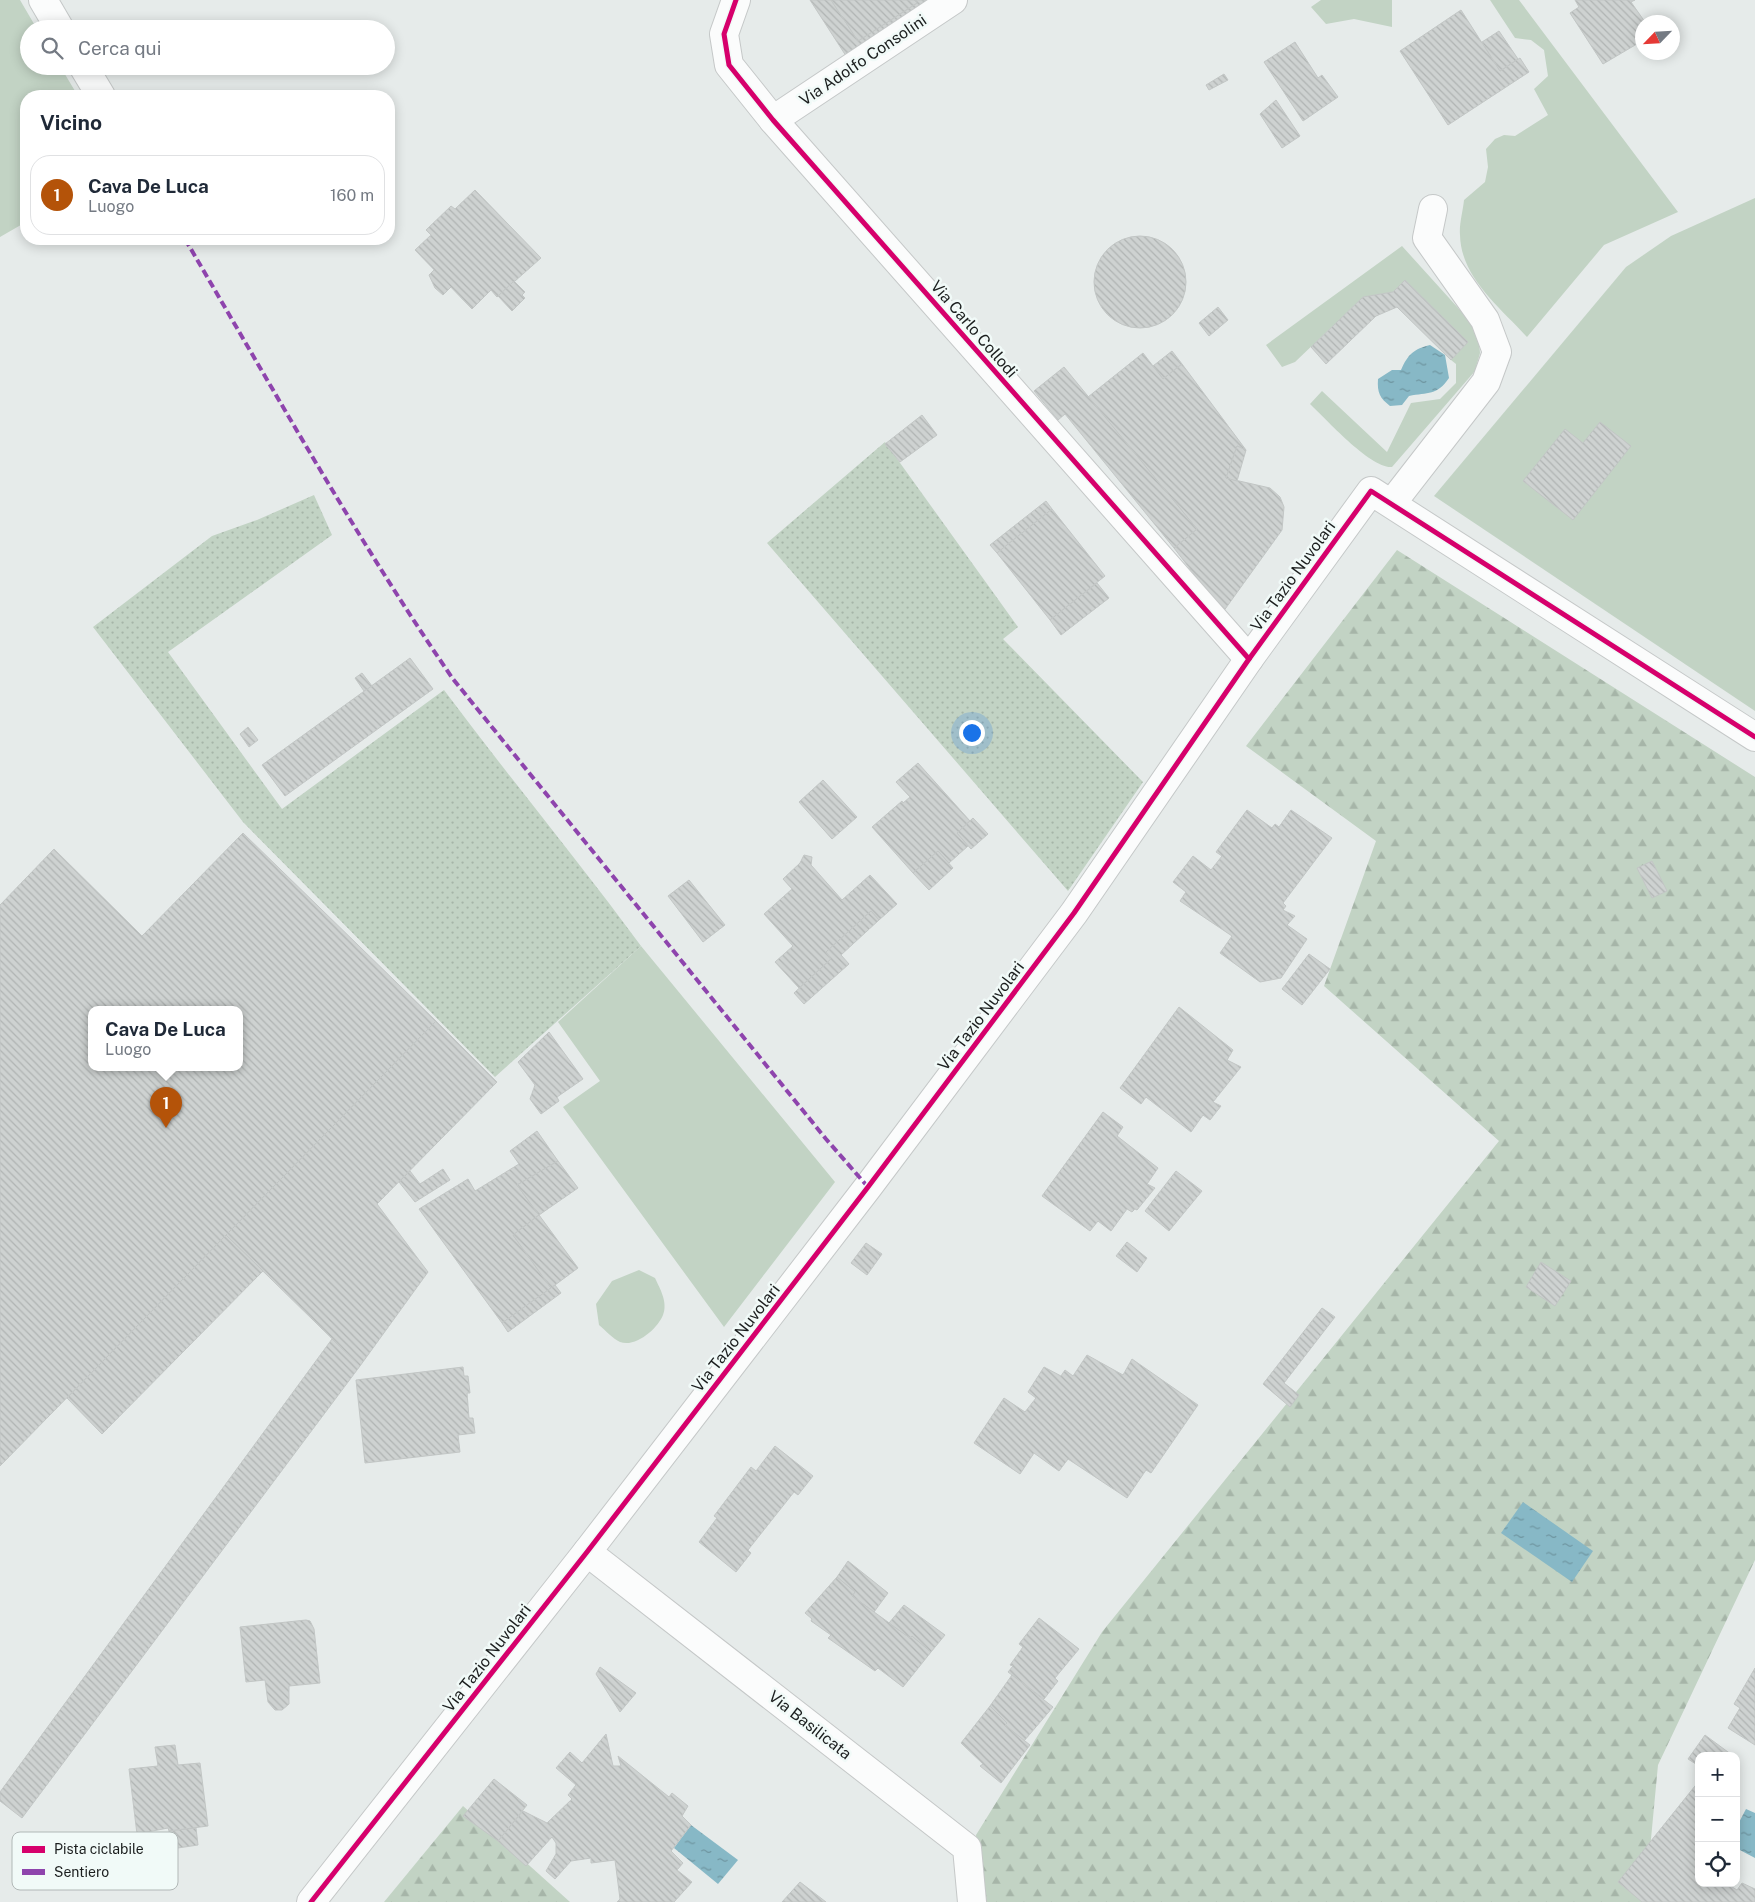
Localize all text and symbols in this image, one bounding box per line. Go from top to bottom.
street label: Via Adolfo Consolini [796,10,930,110]
north arrow [1635,15,1680,60]
search box [20,20,395,75]
icon: search [38,34,66,62]
text: Cerca qui [78,37,161,59]
text: Vicino [40,110,102,135]
text: Cava De Luca [88,175,209,197]
text: 1 [54,186,60,205]
text: 160 m [330,186,374,205]
text: Luogo [88,197,134,216]
street label: Via Carlo Collodi [927,277,1021,381]
street label: Via Tazio Nuvolari [1247,517,1339,635]
your location [959,720,985,746]
street label: Via Tazio Nuvolari [934,958,1028,1074]
popup [88,1006,243,1071]
text: Cava De Luca [105,1018,226,1040]
text: Luogo [105,1040,151,1059]
pin: 1 [150,1087,182,1128]
street label: Via Tazio Nuvolari [688,1280,784,1396]
street label: Via Tazio Nuvolari [439,1600,535,1716]
street label: Via Basilicata [765,1687,855,1763]
map controls [1695,1752,1740,1887]
button: + [1695,1752,1740,1797]
button: − [1695,1797,1740,1842]
legend [12,1832,178,1890]
text: Pista ciclabile [54,1841,144,1857]
button: locate [1695,1842,1740,1887]
text: Sentiero [54,1864,109,1880]

